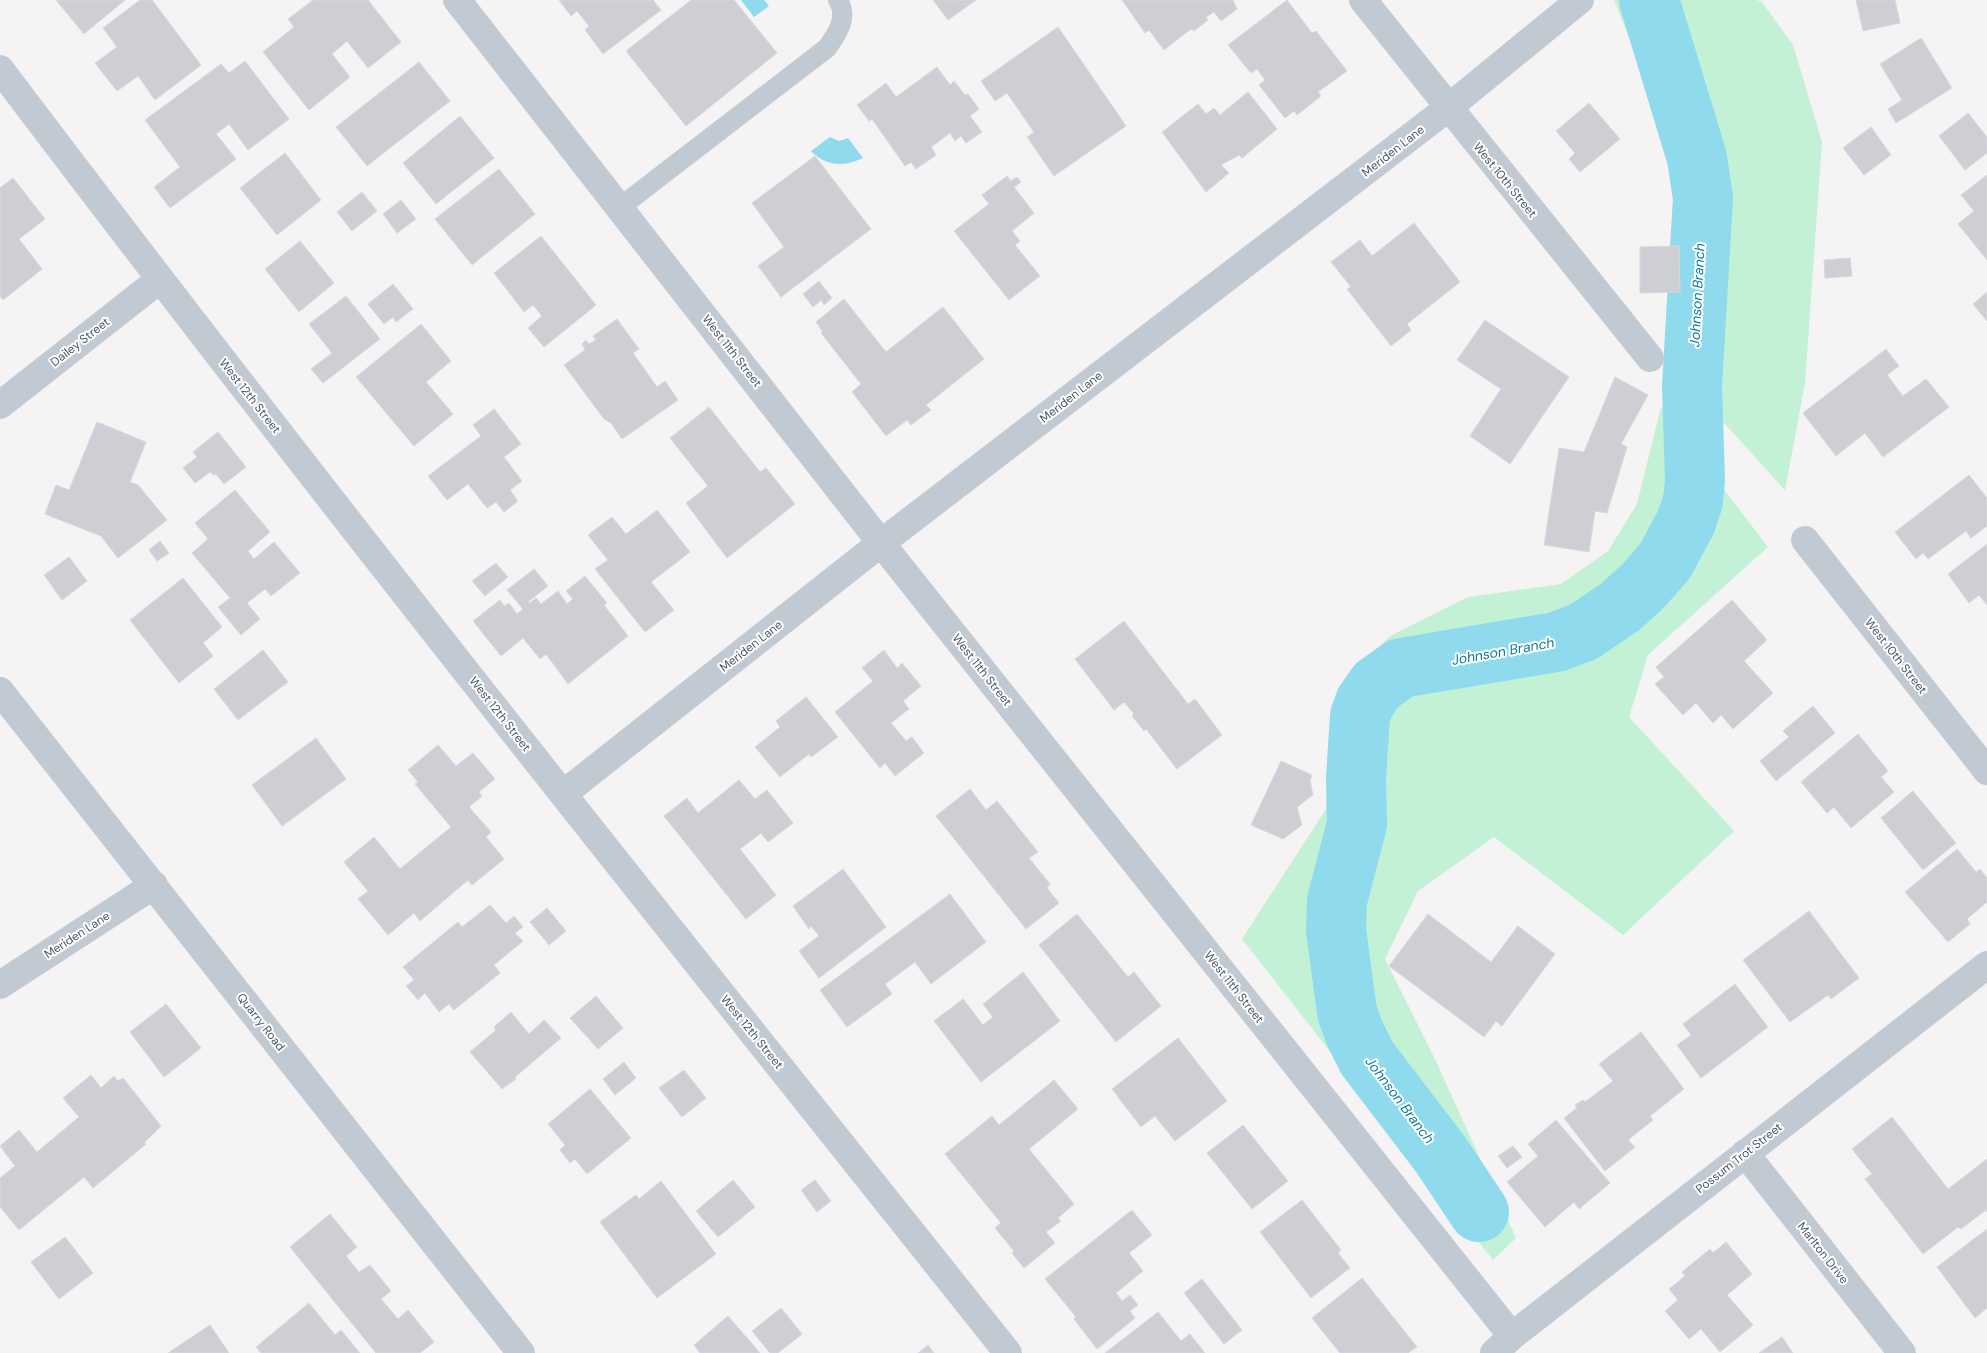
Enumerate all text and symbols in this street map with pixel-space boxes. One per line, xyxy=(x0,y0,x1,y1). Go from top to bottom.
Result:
street label: Meriden Lane xyxy=(1358,121,1428,180)
street label: West 10th Street xyxy=(1470,139,1540,221)
water label: Johnson Branch xyxy=(1685,243,1709,347)
street label: West 11th Street xyxy=(699,311,766,391)
street label: Dailey Street xyxy=(47,314,113,370)
street label: West 12th Street xyxy=(216,355,284,437)
street label: Meriden Lane xyxy=(1036,367,1106,426)
street label: West 10th Street xyxy=(1861,615,1931,697)
street label: Meriden Lane xyxy=(716,616,786,675)
street label: West 11th Street xyxy=(949,630,1016,710)
water label: Johnson Branch xyxy=(1450,633,1556,669)
street label: West 12th Street xyxy=(466,673,534,755)
street label: Meriden Lane xyxy=(41,908,113,962)
street label: West 11th Street xyxy=(1201,947,1268,1027)
street label: Quarry Road xyxy=(233,990,289,1054)
street label: West 12th Street xyxy=(717,992,787,1073)
water label: Johnson Branch xyxy=(1362,1053,1438,1147)
street label: Possum Trot Street xyxy=(1692,1119,1786,1197)
street label: Marlton Drive xyxy=(1794,1219,1852,1287)

